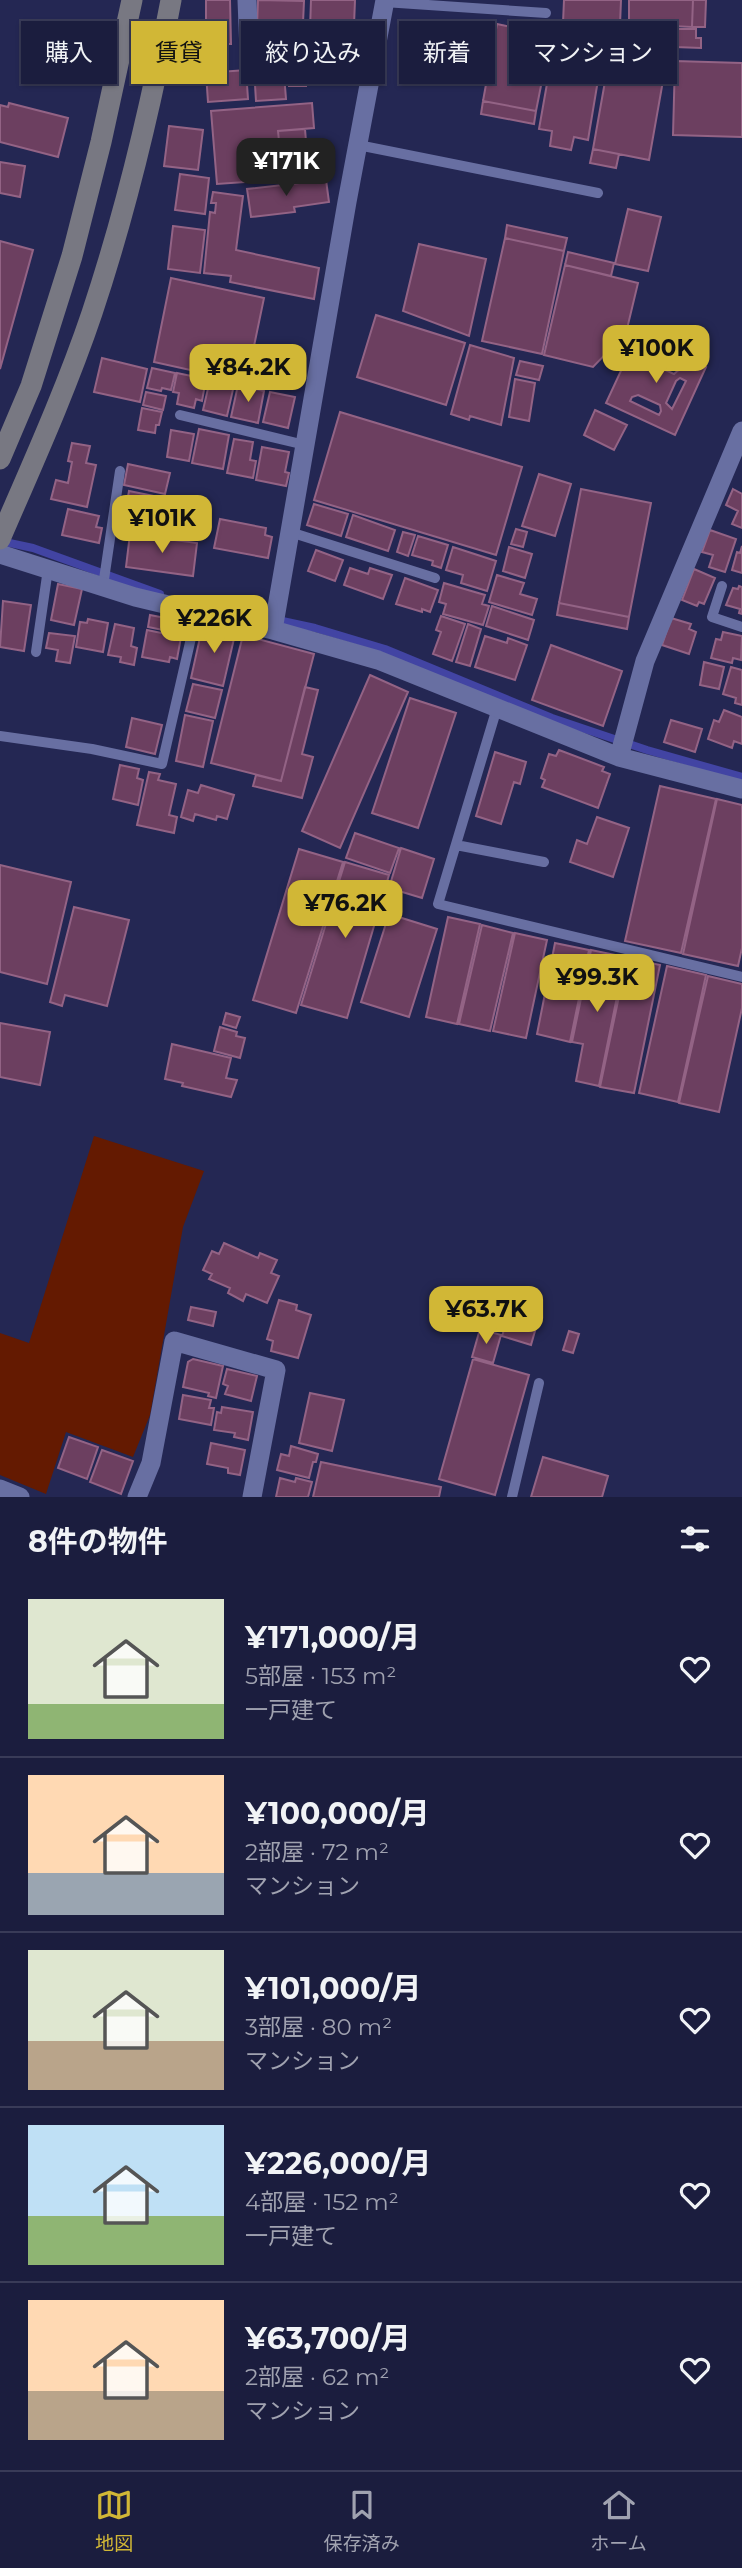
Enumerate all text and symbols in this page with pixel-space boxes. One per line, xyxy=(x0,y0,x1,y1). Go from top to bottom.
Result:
chip: 購入 xyxy=(21,21,117,84)
chip: 賃貸 xyxy=(131,21,227,84)
chip: 絞り込み xyxy=(241,21,385,84)
chip: 新着 xyxy=(399,21,495,84)
chip: マンション xyxy=(509,21,677,84)
pin: ¥171K xyxy=(237,138,335,198)
text: ¥171K xyxy=(252,147,320,175)
pin: ¥100K xyxy=(607,326,705,385)
text: ¥100K xyxy=(619,334,693,362)
pin: ¥84.2K xyxy=(191,344,305,404)
text: ¥84.2K xyxy=(205,353,291,381)
pin: ¥101K xyxy=(113,496,211,555)
text: ¥101K xyxy=(128,504,196,532)
pin: ¥226K xyxy=(165,596,263,655)
text: ¥226K xyxy=(176,604,252,632)
pin: ¥76.2K xyxy=(288,880,402,940)
text: ¥76.2K xyxy=(304,889,387,917)
pin: ¥99.3K xyxy=(540,954,654,1014)
text: ¥99.3K xyxy=(556,963,638,991)
pin: ¥63.7K xyxy=(429,1286,543,1346)
text: ¥63.7K xyxy=(445,1295,527,1323)
icon: filters xyxy=(676,1520,714,1558)
text: 8件の物件 xyxy=(28,1523,168,1560)
text: ¥171,000/月 xyxy=(245,1619,420,1656)
icon: home xyxy=(84,1627,168,1711)
icon: heart xyxy=(676,1650,714,1688)
text: 5部屋 · 153 m² xyxy=(245,1662,396,1690)
text: 一戸建て xyxy=(245,1696,337,1724)
text: ¥100,000/月 xyxy=(245,1795,430,1832)
icon: home xyxy=(84,1803,168,1887)
icon: heart xyxy=(676,1826,714,1864)
text: 2部屋 · 72 m² xyxy=(245,1838,389,1866)
text: マンション xyxy=(245,1872,360,1900)
text: ¥101,000/月 xyxy=(245,1970,422,2007)
icon: home xyxy=(84,1978,168,2062)
icon: heart xyxy=(676,2001,714,2039)
text: 3部屋 · 80 m² xyxy=(245,2013,392,2041)
text: マンション xyxy=(245,2047,360,2075)
text: ¥226,000/月 xyxy=(245,2145,432,2182)
icon: home xyxy=(84,2153,168,2237)
icon: heart xyxy=(676,2176,714,2214)
text: 4部屋 · 152 m² xyxy=(245,2188,399,2216)
text: 一戸建て xyxy=(245,2222,337,2250)
text: ¥63,700/月 xyxy=(245,2320,411,2357)
icon: home xyxy=(84,2328,168,2412)
icon: heart xyxy=(676,2351,714,2389)
text: 2部屋 · 62 m² xyxy=(245,2363,389,2391)
text: マンション xyxy=(245,2397,360,2425)
tab: 地図 xyxy=(95,2486,133,2555)
tab: 保存済み xyxy=(324,2486,400,2555)
tab: ホーム xyxy=(590,2486,647,2555)

